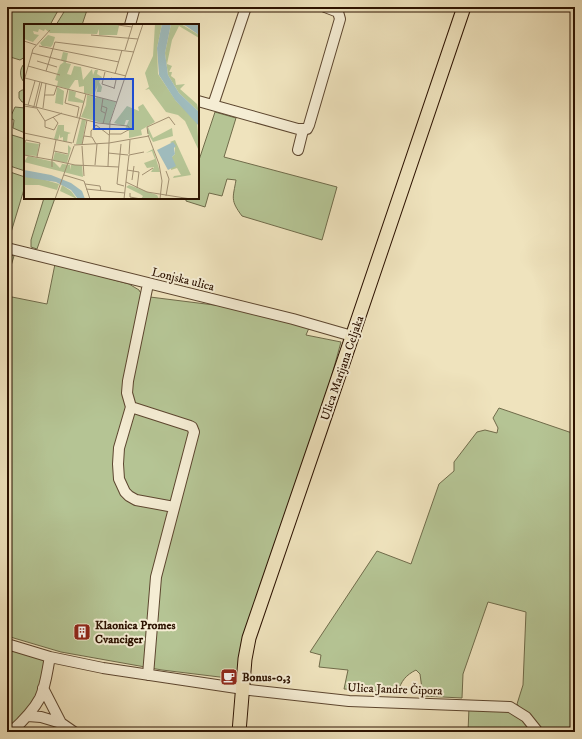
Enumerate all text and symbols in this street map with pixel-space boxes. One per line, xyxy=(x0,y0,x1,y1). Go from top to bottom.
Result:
inset map xyxy=(24,24,199,199)
street label: Lonjska ulica xyxy=(150,264,217,295)
street label: Ulica Marijana Celjaka xyxy=(317,313,368,423)
place label: Klaonica Promes Cvanciger xyxy=(95,618,175,647)
building icon: Klaonica Promes Cvanciger xyxy=(72,622,92,642)
cafe icon: Bonus-0,3 xyxy=(219,667,239,687)
place label: Bonus-0,3 xyxy=(242,670,291,685)
street label: Ulica Jandre Čipora xyxy=(347,680,444,699)

